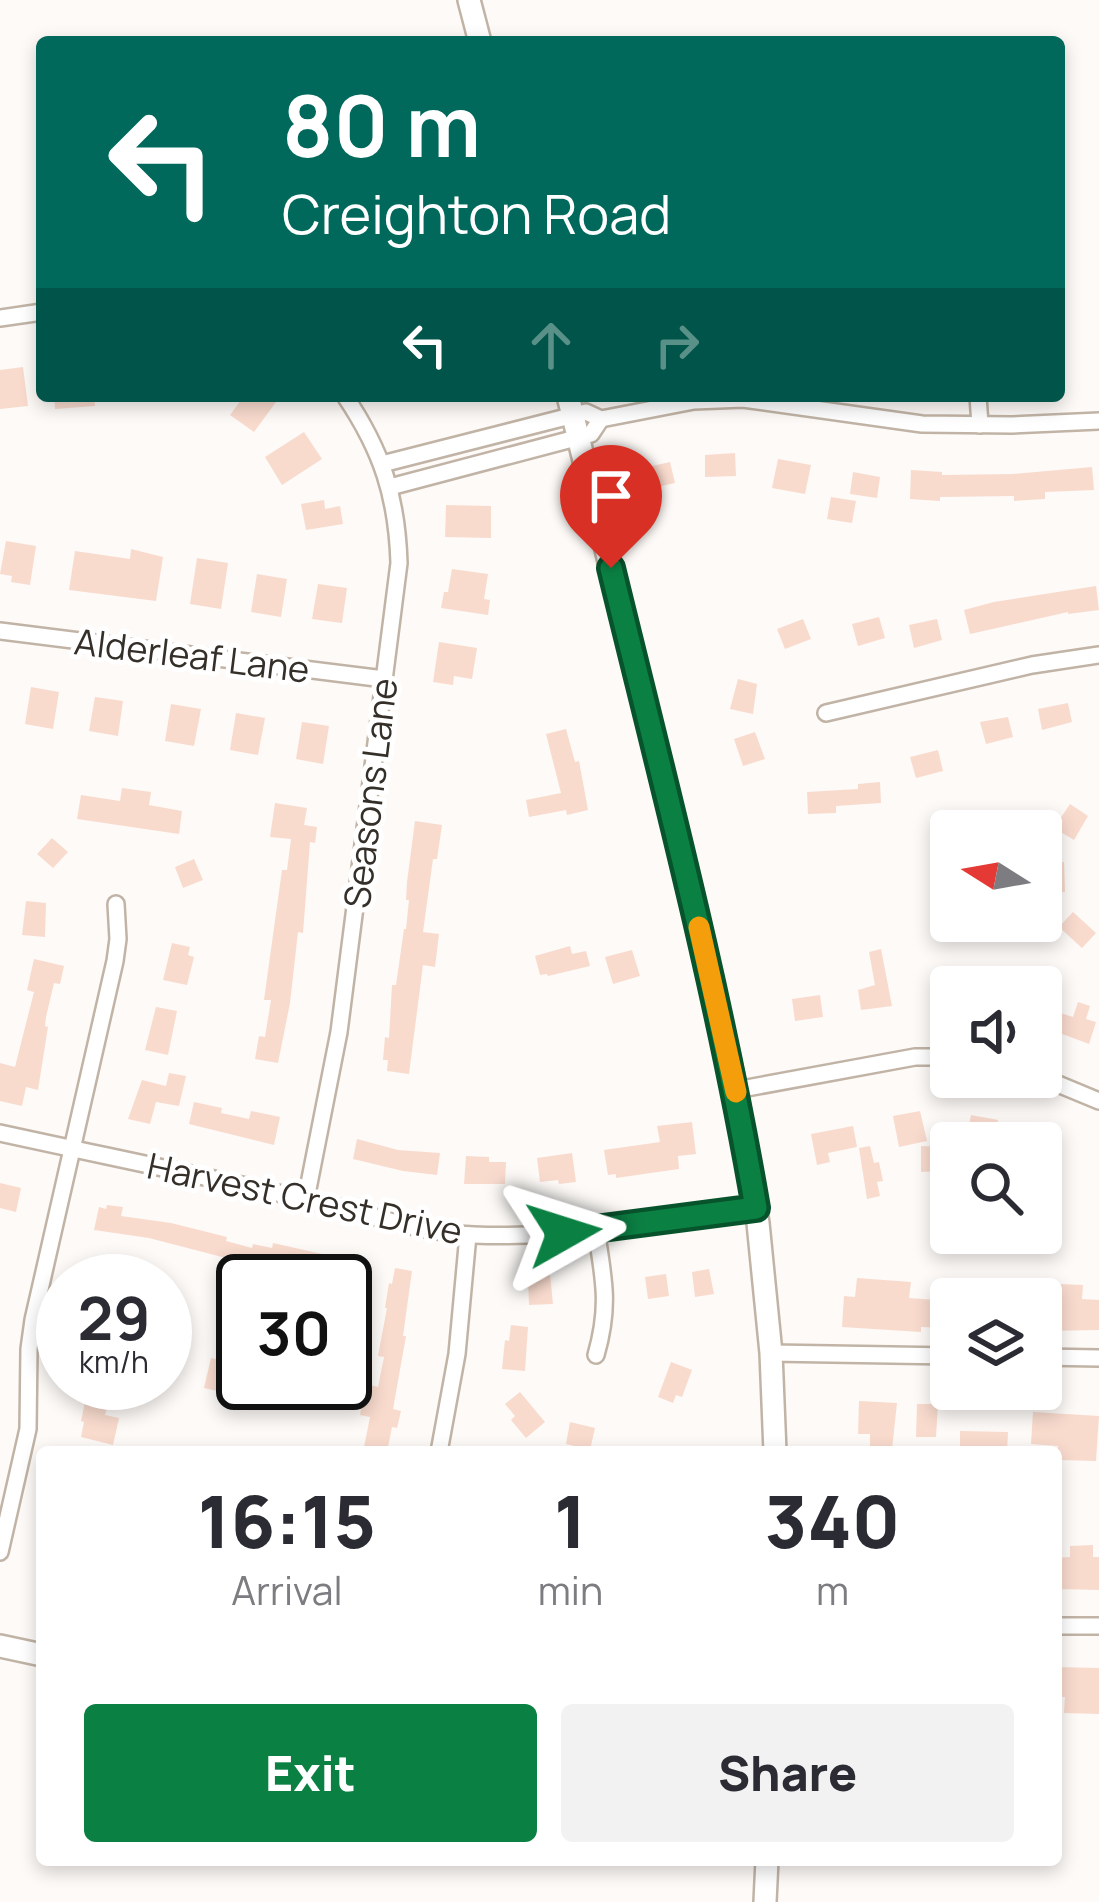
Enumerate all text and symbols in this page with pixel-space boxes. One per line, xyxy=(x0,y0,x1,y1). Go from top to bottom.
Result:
text: 80 m xyxy=(282,67,481,182)
icon: left xyxy=(84,84,240,240)
text: Creighton Road xyxy=(282,176,671,250)
icon: left xyxy=(392,312,458,378)
icon: ahead xyxy=(518,312,584,378)
icon: right xyxy=(644,312,710,378)
pin xyxy=(560,445,662,568)
icon: arrive xyxy=(578,463,644,529)
street label: Alderleaf Lane xyxy=(72,616,312,694)
street label: Seasons Lane xyxy=(332,675,408,911)
north arrow xyxy=(930,810,1062,942)
map controls xyxy=(930,810,1062,1410)
button: sound xyxy=(930,966,1062,1098)
button: search xyxy=(930,1122,1062,1254)
street label: Harvest Crest Drive xyxy=(143,1141,467,1255)
position arrow xyxy=(501,1170,627,1296)
speed limit sign: 30 xyxy=(216,1254,372,1410)
text: 29 xyxy=(77,1276,151,1358)
button: layers xyxy=(930,1278,1062,1410)
text: km/h xyxy=(79,1341,149,1382)
text: 16:15 xyxy=(198,1471,376,1570)
text: 1 xyxy=(554,1471,587,1570)
text: 340 xyxy=(765,1471,900,1570)
text: Arrival xyxy=(231,1563,343,1617)
text: min xyxy=(538,1563,603,1617)
text: m xyxy=(816,1563,849,1617)
button: Exit xyxy=(84,1704,537,1842)
button: Share xyxy=(561,1704,1014,1842)

